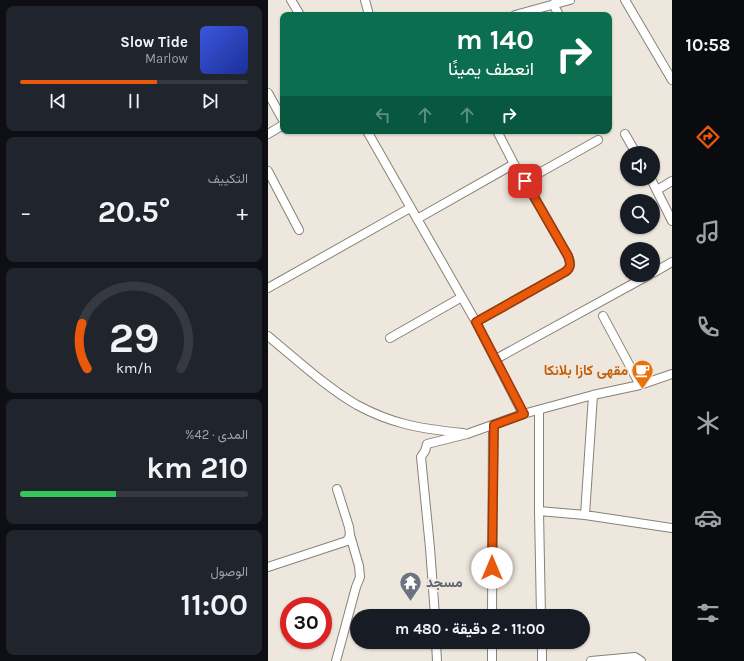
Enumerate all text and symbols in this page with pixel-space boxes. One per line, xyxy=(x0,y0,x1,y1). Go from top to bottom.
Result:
text: 140 m xyxy=(456,23,534,56)
icon: right xyxy=(548,28,600,80)
text: Slow Tide xyxy=(120,33,188,51)
text: 10:58 xyxy=(686,34,730,56)
text: Marlow xyxy=(145,51,188,66)
text: انعطف يمينًا xyxy=(448,58,534,80)
icon: previous xyxy=(47,90,69,112)
icon: pause xyxy=(123,90,145,112)
icon: next xyxy=(199,90,221,112)
icon: left xyxy=(372,104,394,126)
icon: ahead xyxy=(414,104,436,126)
icon: ahead xyxy=(456,104,478,126)
icon: right xyxy=(498,104,520,126)
icon: directions xyxy=(694,123,722,151)
map controls xyxy=(620,146,660,282)
button: sound xyxy=(620,146,660,186)
pin xyxy=(508,164,542,198)
icon: arrive xyxy=(514,170,536,192)
text: التكييف xyxy=(208,171,248,186)
text: 20.5° xyxy=(98,194,170,230)
button: search xyxy=(620,194,660,234)
text: − xyxy=(20,200,32,226)
text: + xyxy=(236,200,248,226)
icon: music xyxy=(694,218,722,246)
button: layers xyxy=(620,242,660,282)
text: 29 xyxy=(109,313,159,361)
icon: phone xyxy=(694,313,722,341)
cafe icon: مقهى كازا بلانكا xyxy=(630,357,656,390)
text: km/h xyxy=(116,359,152,376)
place label: مقهى كازا بلانكا xyxy=(544,362,628,379)
icon: climate xyxy=(694,409,722,437)
text: المدى · 42% xyxy=(185,427,248,442)
text: 210 km xyxy=(146,450,248,486)
icon: car xyxy=(694,504,722,532)
position arrow xyxy=(471,547,513,589)
text: الوصول xyxy=(210,564,248,579)
temple icon: مسجد xyxy=(397,569,423,602)
place label: مسجد xyxy=(426,574,463,591)
text: 11:00 xyxy=(181,587,248,623)
speed limit sign: 30 xyxy=(280,597,332,649)
icon: filters xyxy=(694,599,722,627)
text: 11:00 · 2 دقيقة · 480 m xyxy=(395,620,545,638)

